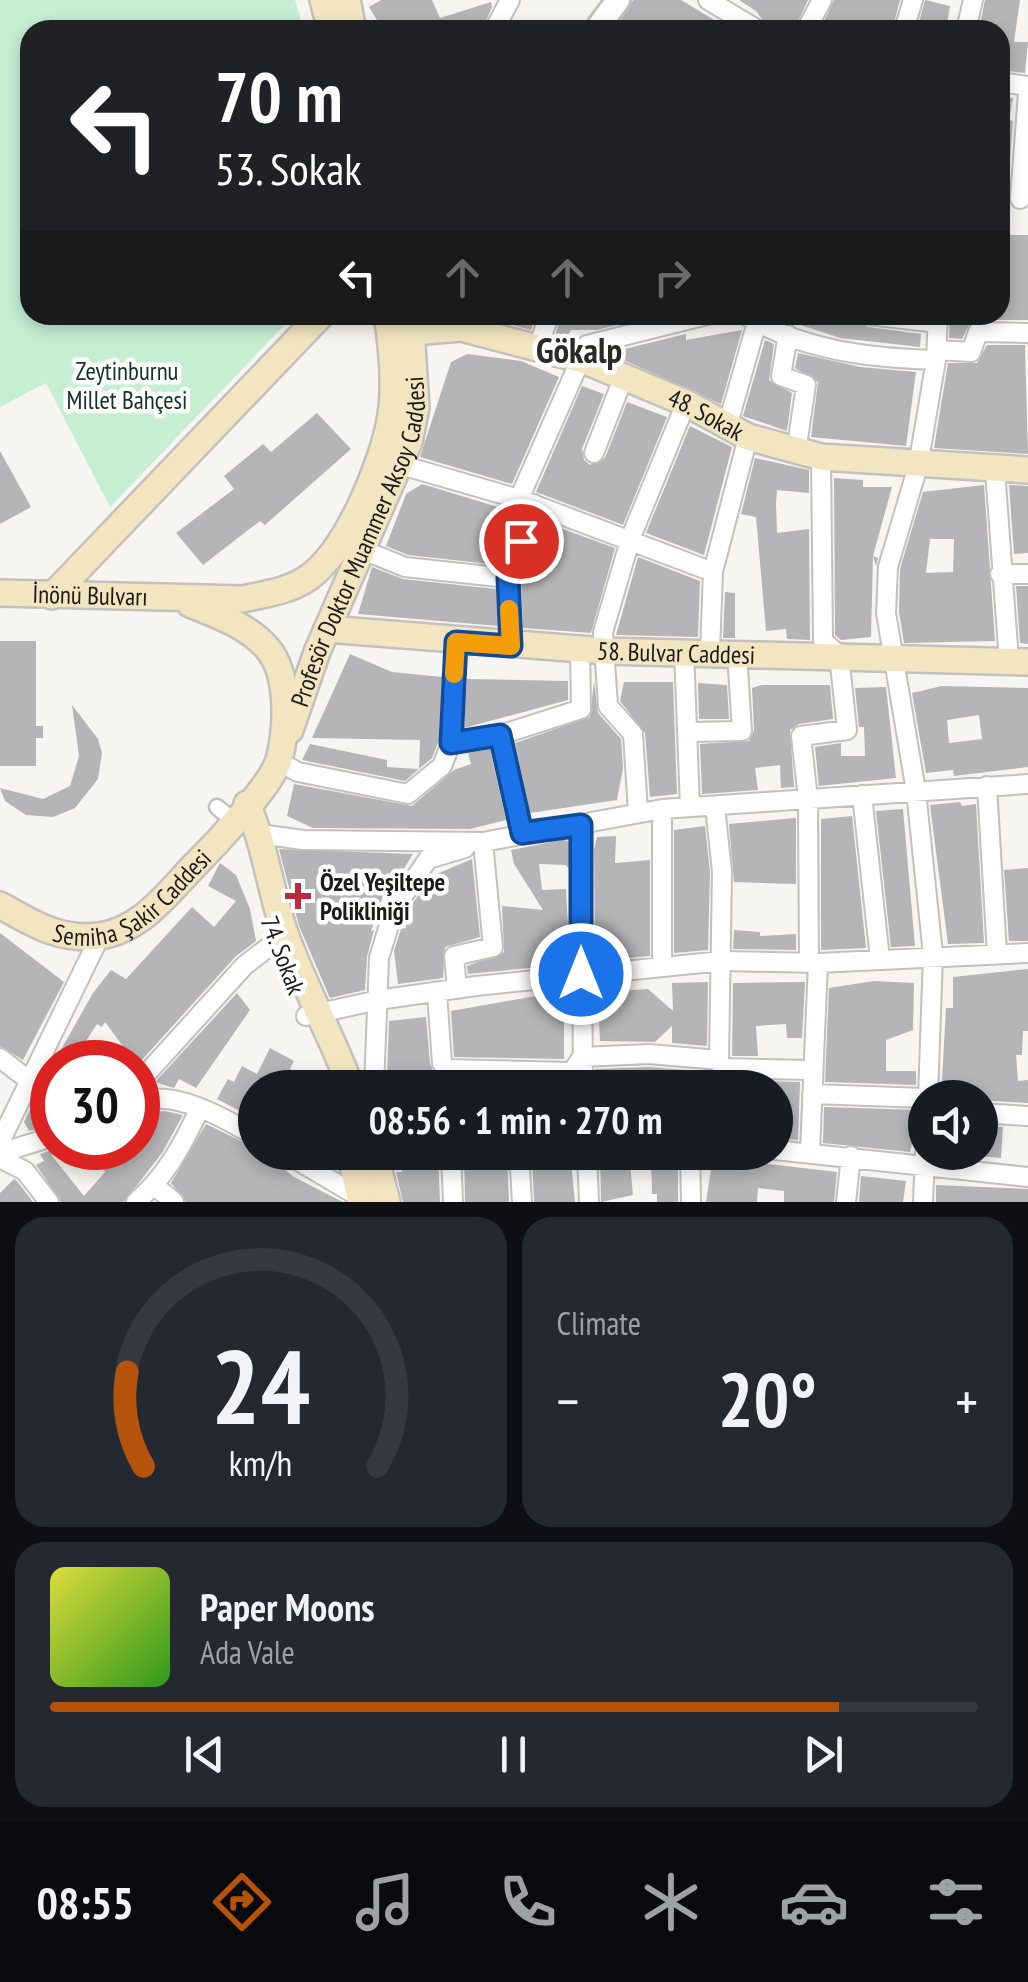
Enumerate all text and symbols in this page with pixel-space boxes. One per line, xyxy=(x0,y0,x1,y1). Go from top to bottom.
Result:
text: 70 m xyxy=(215,51,343,141)
icon: left xyxy=(50,60,180,190)
text: 53. Sokak xyxy=(215,139,362,197)
icon: left xyxy=(330,250,385,305)
icon: ahead xyxy=(435,250,490,305)
icon: ahead xyxy=(540,250,595,305)
icon: right xyxy=(645,250,700,305)
district label: Gökalp xyxy=(536,327,622,373)
park label: Zeytinburnu Millet Bahçesi xyxy=(67,355,187,416)
street label: Profesör Doktor Muammer Aksoy Caddesi xyxy=(283,375,432,711)
street label: 48. Sokak xyxy=(663,381,750,448)
pin xyxy=(479,499,564,584)
icon: arrive xyxy=(494,514,549,569)
street label: İnönü Bulvarı xyxy=(32,578,148,613)
street label: 58. Bulvar Caddesi xyxy=(596,634,756,671)
street label: Semiha Şakir Caddesi xyxy=(49,842,218,953)
place label: Özel Yeşiltepe Polikliniği xyxy=(320,866,445,927)
marker: Özel Yeşiltepe Polikliniği xyxy=(285,883,311,909)
street label: 74. Sokak xyxy=(253,911,313,999)
position arrow xyxy=(529,922,633,1026)
speed limit sign: 30 xyxy=(30,1040,160,1170)
map controls xyxy=(908,1080,998,1170)
button: sound xyxy=(908,1080,998,1170)
text: 08:56 · 1 min · 270 m xyxy=(369,1095,662,1144)
text: Climate xyxy=(557,1302,641,1344)
text: 24 xyxy=(211,1318,310,1453)
text: 20° xyxy=(718,1351,817,1448)
text: − xyxy=(557,1365,579,1436)
text: + xyxy=(955,1365,978,1436)
text: km/h xyxy=(229,1440,292,1486)
text: Paper Moons xyxy=(200,1582,375,1631)
text: Ada Vale xyxy=(200,1631,295,1673)
icon: previous xyxy=(177,1727,232,1782)
icon: pause xyxy=(486,1727,541,1782)
icon: next xyxy=(796,1727,851,1782)
icon: directions xyxy=(207,1867,277,1937)
icon: music xyxy=(350,1867,420,1937)
icon: phone xyxy=(493,1867,563,1937)
icon: climate xyxy=(636,1867,706,1937)
icon: car xyxy=(779,1867,849,1937)
icon: filters xyxy=(921,1867,991,1937)
text: 08:55 xyxy=(36,1873,134,1931)

